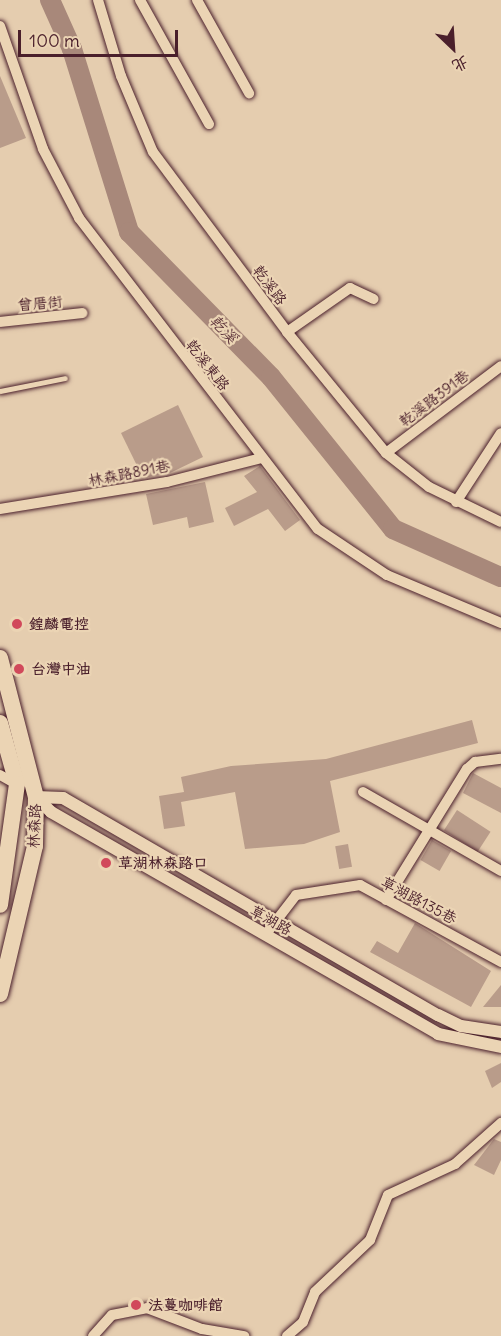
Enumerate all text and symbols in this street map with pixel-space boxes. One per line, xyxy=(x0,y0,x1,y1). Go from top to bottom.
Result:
scale bar xyxy=(21,18,182,56)
north arrow xyxy=(423,18,483,78)
text: 100 m xyxy=(29,29,80,52)
text: 北 xyxy=(449,52,472,77)
street label: 乾溪路 xyxy=(249,262,291,308)
street label: 曾厝街 xyxy=(17,292,63,314)
water label: 乾溪 xyxy=(206,311,242,347)
street label: 乾溪東路 xyxy=(182,336,234,394)
street label: 乾溪路391巷 xyxy=(395,366,473,430)
street label: 林森路891巷 xyxy=(86,456,172,490)
place label: 鍠麟電控 xyxy=(29,615,89,633)
marker: 鍠麟電控 xyxy=(10,617,24,631)
place label: 台灣中油 xyxy=(31,660,91,678)
marker: 台灣中油 xyxy=(12,662,26,676)
street label: 林森路 xyxy=(24,803,44,849)
place label: 草湖林森路口 xyxy=(118,854,208,872)
marker: 草湖林森路口 xyxy=(99,856,113,870)
street label: 草湖路135巷 xyxy=(378,873,460,927)
street label: 草湖路 xyxy=(247,901,295,939)
place label: 法蔓咖啡館 xyxy=(148,1296,223,1314)
marker: 法蔓咖啡館 xyxy=(129,1298,143,1312)

